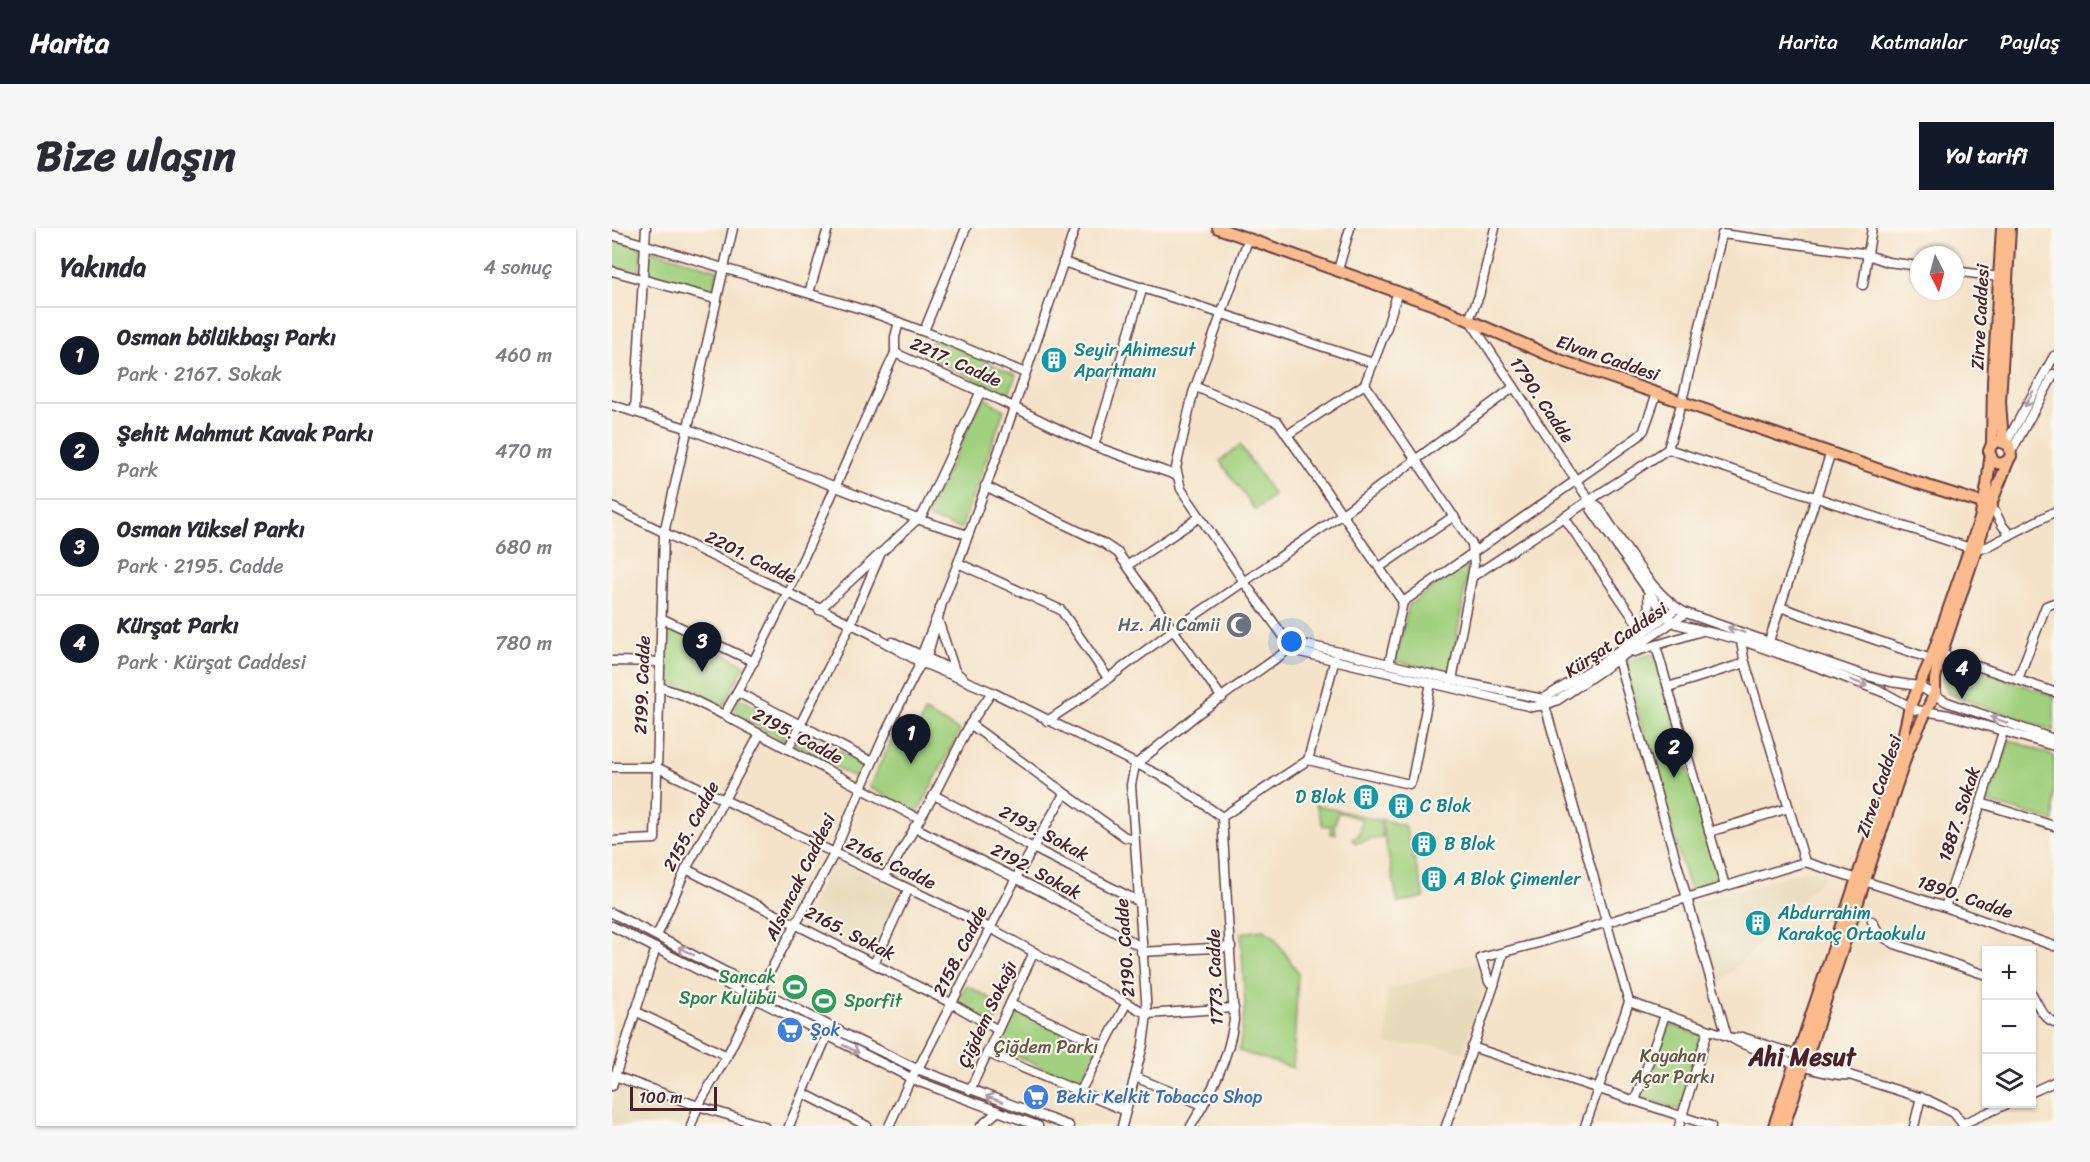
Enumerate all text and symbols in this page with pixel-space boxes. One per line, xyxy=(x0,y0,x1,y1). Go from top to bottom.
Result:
text: Harita xyxy=(30,18,109,67)
text: Harita xyxy=(1778,23,1838,61)
text: Katmanlar xyxy=(1871,23,1967,61)
text: Paylaş xyxy=(2000,23,2060,61)
text: Bize ulaşın xyxy=(36,119,236,193)
button: Yol tarifi xyxy=(1919,122,2054,190)
text: Yakında xyxy=(60,244,146,290)
north arrow xyxy=(1910,246,1964,300)
text: 4 sonuç xyxy=(483,250,552,285)
street label: Zirve Caddesi xyxy=(1961,262,1999,371)
text: Osman bölükbaşı Parkı xyxy=(117,318,336,357)
street label: Elvan Caddesi xyxy=(1552,325,1665,391)
street label: 2217. Cadde xyxy=(905,328,1007,396)
place label: Seyir Ahimesut Apartmanı xyxy=(1073,334,1196,387)
text: 1 xyxy=(75,338,84,373)
text: 460 m xyxy=(495,338,552,373)
building icon: Seyir Ahimesut Apartmanı xyxy=(1039,345,1069,375)
street label: 1790. Cadde xyxy=(1501,350,1583,450)
text: Park · 2167. Sokak xyxy=(117,357,282,392)
one-way arrow xyxy=(2023,390,2035,407)
text: Şehit Mahmut Kavak Parkı xyxy=(117,414,373,453)
text: 2 xyxy=(74,434,85,469)
text: 470 m xyxy=(495,434,552,469)
text: Park xyxy=(117,453,158,488)
text: Osman Yüksel Parkı xyxy=(117,510,305,549)
street label: 2201. Cadde xyxy=(700,521,802,593)
text: 3 xyxy=(74,530,85,565)
text: 680 m xyxy=(495,530,552,565)
text: Park · 2195. Cadde xyxy=(117,549,284,584)
street label: Kürşat Caddesi xyxy=(1558,593,1675,687)
text: Kürşat Parkı xyxy=(117,606,239,645)
place label: Hz. Ali Camii xyxy=(1118,609,1221,641)
mosque icon: Hz. Ali Camii xyxy=(1224,610,1254,640)
pin: 3 xyxy=(682,622,722,672)
one-way arrow xyxy=(1727,623,1746,634)
text: 4 xyxy=(73,626,86,661)
text: 780 m xyxy=(495,626,552,661)
your location xyxy=(1277,627,1306,656)
street label: 2199. Cadde xyxy=(624,635,660,735)
text: Park · Kürşat Caddesi xyxy=(117,645,306,680)
pin: 4 xyxy=(1942,650,1982,699)
one-way arrow xyxy=(1849,678,1868,689)
street label: 2195. Cadde xyxy=(747,699,849,773)
one-way arrow xyxy=(1990,713,2009,724)
pin: 1 xyxy=(892,714,930,764)
pin: 2 xyxy=(1654,728,1694,778)
street label: Zirve Caddesi xyxy=(1847,730,1912,841)
street label: 1887. Sokak xyxy=(1929,762,1990,866)
street label: 2155. Cadde xyxy=(654,775,728,877)
place label: D Blok xyxy=(1295,781,1346,813)
building icon: D Blok xyxy=(1351,782,1381,812)
place label: C Blok xyxy=(1420,790,1472,822)
building icon: C Blok xyxy=(1386,791,1416,821)
street label: 2193. Sokak xyxy=(993,796,1095,870)
street label: Alsancak Caddesi xyxy=(755,807,845,947)
street label: 2166. Cadde xyxy=(840,827,942,899)
place label: B Blok xyxy=(1444,828,1496,860)
building icon: B Blok xyxy=(1409,829,1439,859)
street label: 2192. Sokak xyxy=(985,834,1087,908)
place label: A Blok Çimenler xyxy=(1453,863,1582,895)
building icon: A Blok Çimenler xyxy=(1419,864,1449,894)
street label: 1890. Cadde xyxy=(1913,866,2017,928)
street label: 2165. Sokak xyxy=(799,896,901,970)
street label: 2190. Cadde xyxy=(1106,897,1144,999)
place label: Abdurrahim Karakoç Ortaokulu xyxy=(1777,897,1926,950)
street label: 2158. Cadde xyxy=(923,900,997,1002)
building icon: Abdurrahim Karakoç Ortaokulu xyxy=(1743,908,1773,938)
street label: 1773. Cadde xyxy=(1197,928,1233,1026)
one-way arrow xyxy=(678,945,695,957)
map controls xyxy=(1982,946,2036,1108)
button: + xyxy=(1982,946,2036,1000)
street label: Çiğdem Sokağı xyxy=(948,955,1026,1073)
place label: Sancak Spor Kulübü xyxy=(679,961,776,1014)
sports icon: Sancak Spor Kulübü xyxy=(780,972,810,1002)
place label: Sporfit xyxy=(844,985,903,1017)
sports icon: Sporfit xyxy=(809,986,839,1016)
button: − xyxy=(1982,1000,2036,1054)
place label: Şok xyxy=(810,1014,840,1046)
supermarket icon: Şok xyxy=(775,1015,805,1045)
park label: Çiğdem Parkı xyxy=(994,1031,1098,1063)
district label: Ahi Mesut xyxy=(1748,1036,1857,1078)
park label: Kayahan Açar Parkı xyxy=(1630,1040,1715,1093)
one-way arrow xyxy=(842,1043,860,1055)
button: layers xyxy=(1982,1054,2036,1108)
place label: Bekir Kelkit Tobacco Shop xyxy=(1056,1081,1263,1113)
supermarket icon: Bekir Kelkit Tobacco Shop xyxy=(1021,1082,1051,1112)
text: 100 m xyxy=(639,1083,683,1112)
scale bar xyxy=(630,1084,717,1112)
one-way arrow xyxy=(985,1093,1004,1104)

